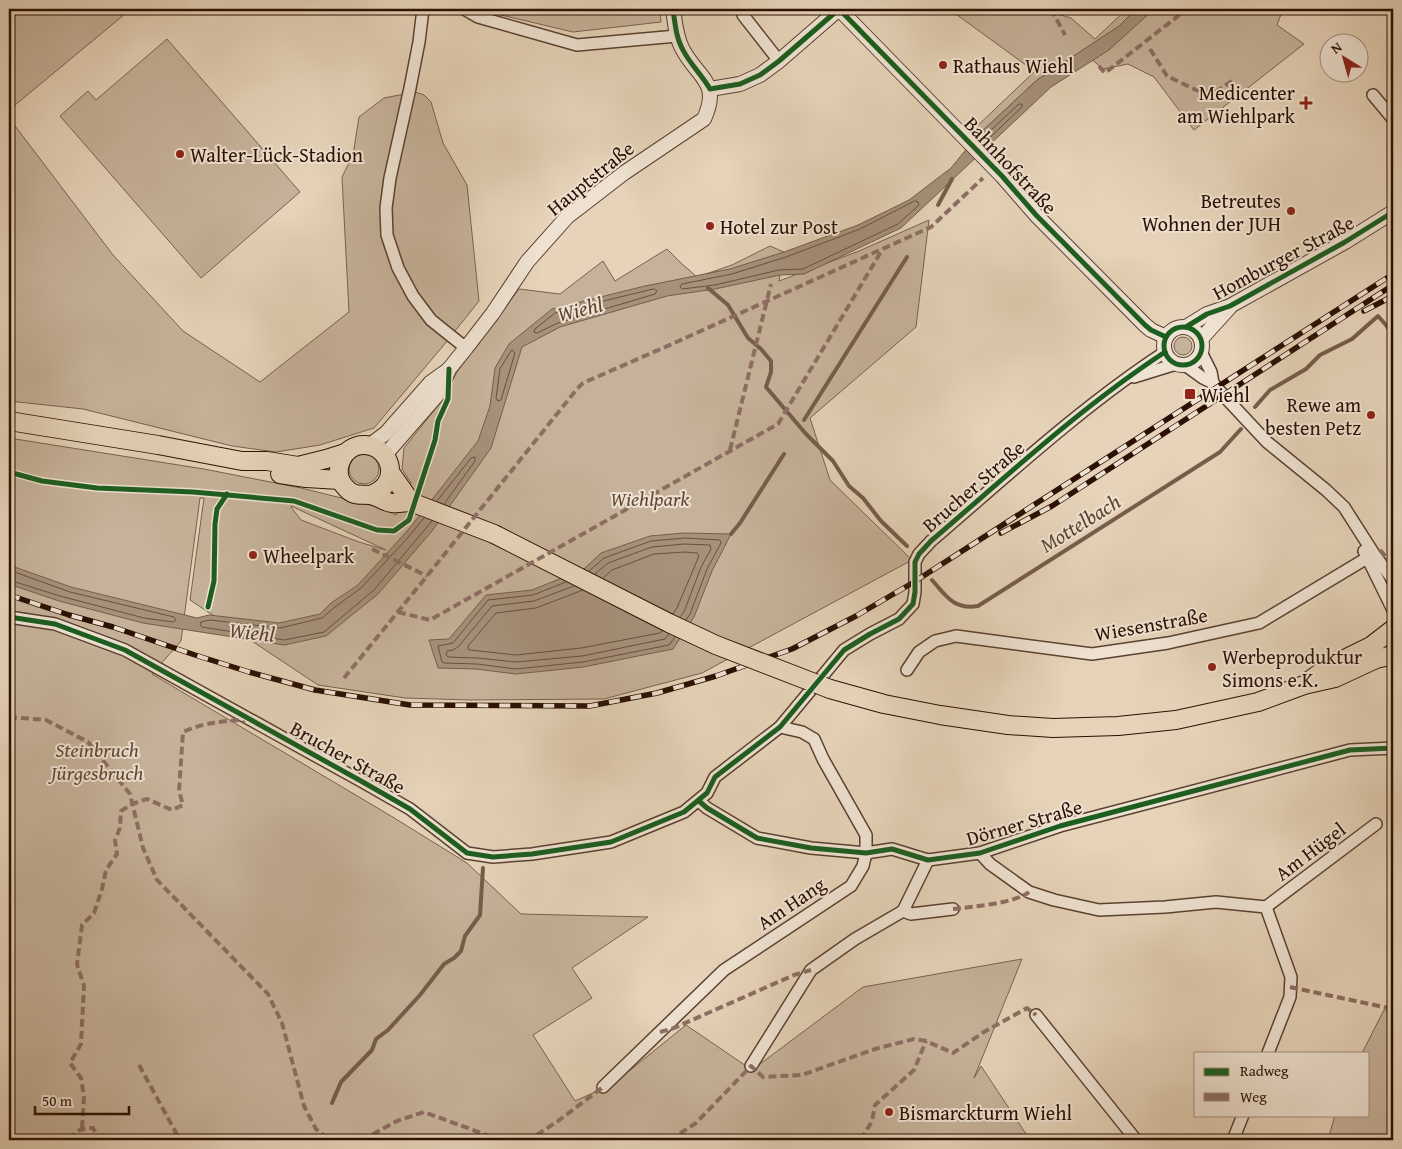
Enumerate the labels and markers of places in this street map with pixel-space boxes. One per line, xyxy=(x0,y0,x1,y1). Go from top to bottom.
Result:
place label: Rathaus Wiehl xyxy=(953,51,1074,80)
marker: Rathaus Wiehl xyxy=(937,59,949,71)
place label: Medicenter am Wiehlpark xyxy=(1177,78,1296,130)
marker: Medicenter am Wiehlpark xyxy=(1299,96,1313,110)
place label: Walter-Lück-Stadion xyxy=(190,140,363,169)
marker: Walter-Lück-Stadion xyxy=(174,148,186,160)
place label: Betreutes Wohnen der JUH xyxy=(1142,186,1281,238)
marker: Betreutes Wohnen der JUH xyxy=(1285,205,1297,217)
place label: Hotel zur Post xyxy=(720,212,838,241)
marker: Hotel zur Post xyxy=(704,220,716,232)
place label: Wiehl xyxy=(1201,380,1250,409)
marker: Wiehl xyxy=(1183,387,1197,401)
place label: Rewe am besten Petz xyxy=(1265,390,1362,442)
marker: Rewe am besten Petz xyxy=(1365,409,1377,421)
place label: Wheelpark xyxy=(263,541,355,570)
marker: Wheelpark xyxy=(247,549,259,561)
place label: Werbeproduktur Simons e.K. xyxy=(1222,642,1362,694)
marker: Werbeproduktur Simons e.K. xyxy=(1206,661,1218,673)
place label: Bismarckturm Wiehl xyxy=(899,1098,1072,1127)
marker: Bismarckturm Wiehl xyxy=(883,1106,895,1118)

